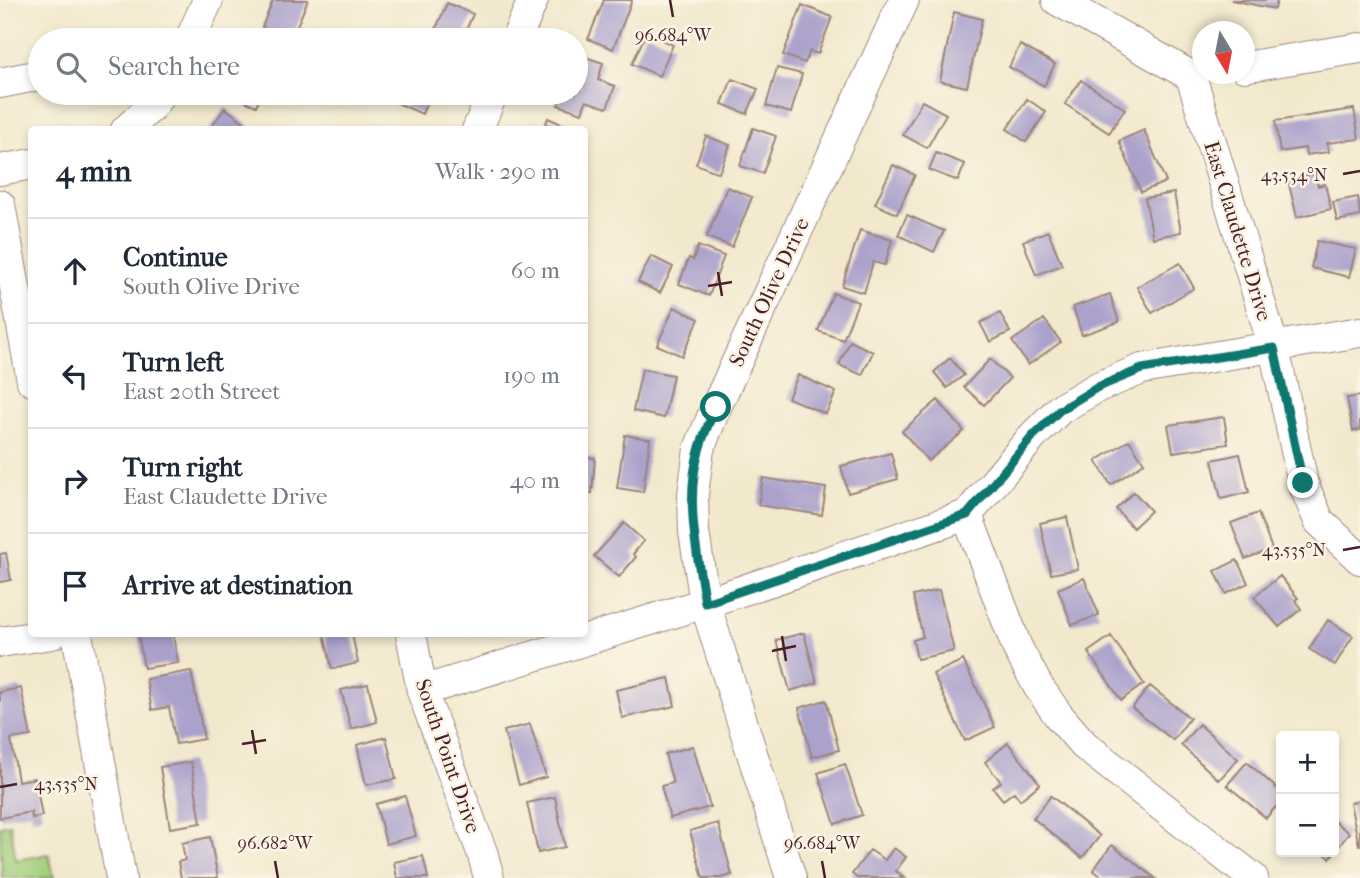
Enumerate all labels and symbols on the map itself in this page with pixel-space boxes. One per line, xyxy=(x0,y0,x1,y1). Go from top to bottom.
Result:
north arrow xyxy=(1192,21,1255,84)
text: 96.684°W xyxy=(635,25,712,46)
street label: East Claudette Drive xyxy=(1199,138,1277,324)
text: 43.534°N xyxy=(1261,165,1328,186)
street label: South Olive Drive xyxy=(724,214,814,370)
route start xyxy=(700,391,731,422)
route end xyxy=(1287,467,1318,498)
text: 43.535°N xyxy=(1262,540,1326,561)
street label: South Point Drive xyxy=(410,676,486,836)
text: 43.535°N xyxy=(34,774,98,795)
text: 96.682°W xyxy=(238,833,314,854)
text: 96.684°W xyxy=(784,833,861,854)

